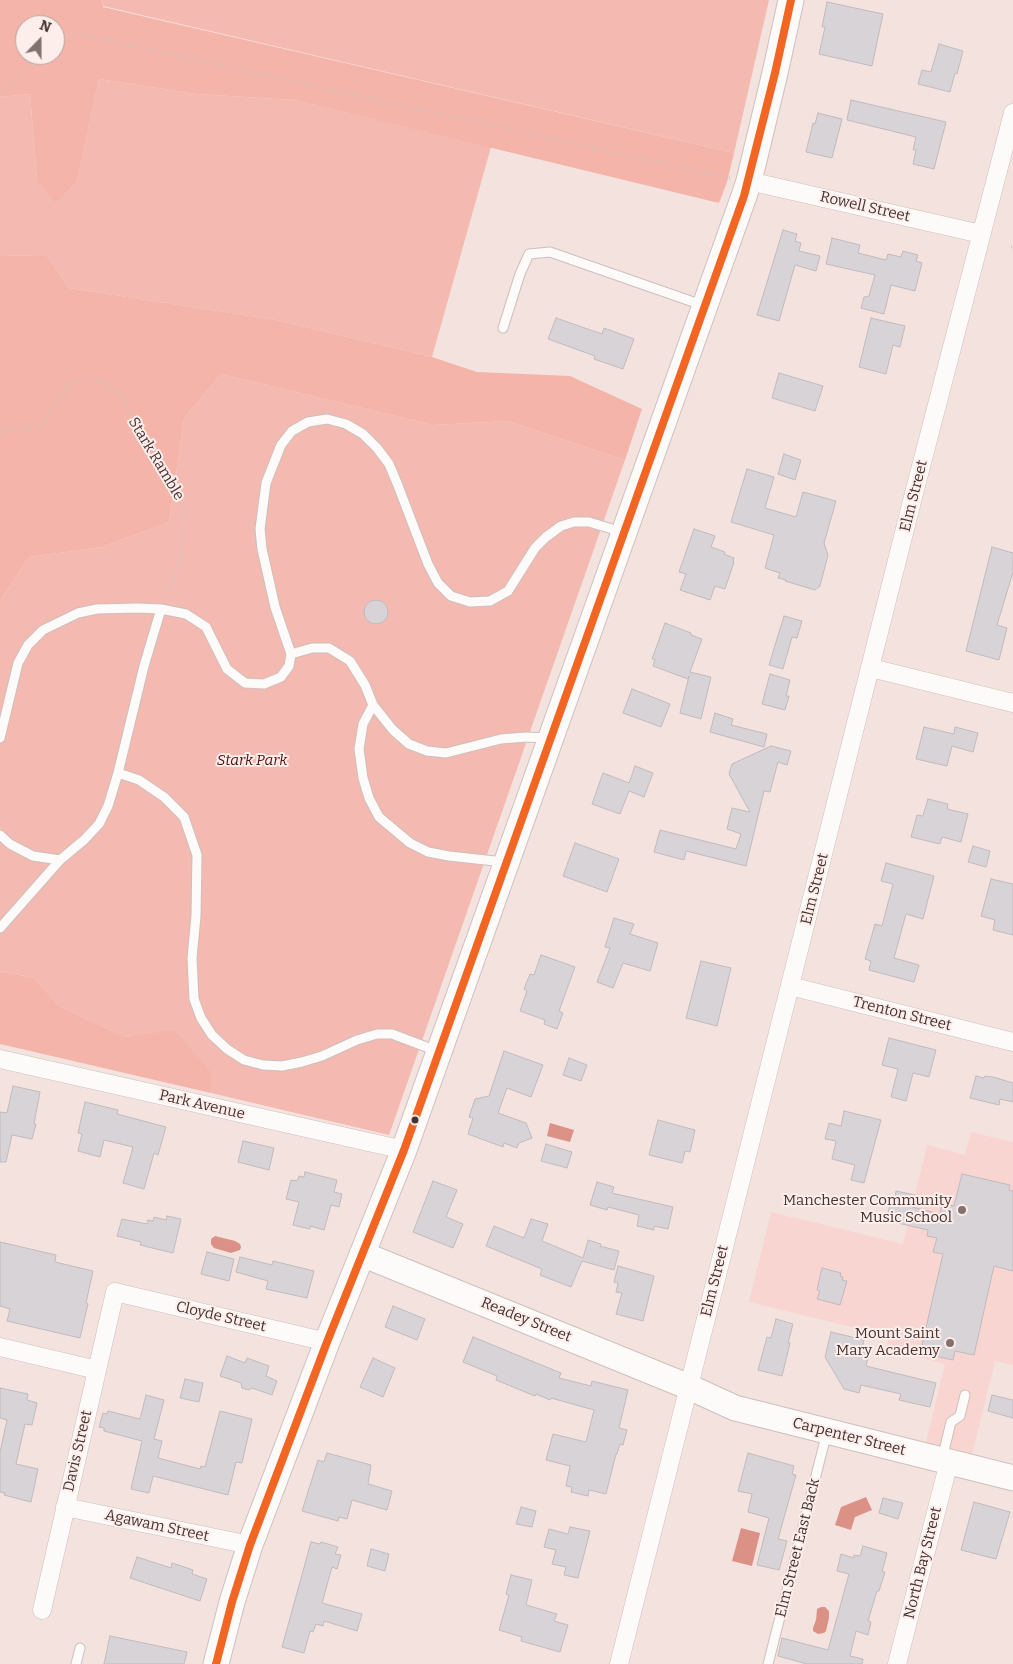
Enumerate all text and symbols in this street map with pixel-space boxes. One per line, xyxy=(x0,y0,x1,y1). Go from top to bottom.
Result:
north arrow xyxy=(15,15,65,65)
text: N xyxy=(37,17,54,36)
street label: Rowell Street xyxy=(818,188,912,226)
street label: Stark Ramble xyxy=(124,414,188,504)
street label: Elm Street xyxy=(896,458,932,534)
park label: Stark Park xyxy=(217,752,287,770)
street label: Elm Street xyxy=(797,851,833,927)
street label: Trenton Street xyxy=(851,993,953,1035)
street label: Park Avenue xyxy=(157,1086,247,1124)
unlabelled marker xyxy=(410,1115,420,1125)
place label: Manchester Community Music School xyxy=(783,1192,952,1227)
marker: Manchester Community Music School xyxy=(956,1204,968,1216)
street label: Elm Street xyxy=(697,1243,733,1319)
street label: Readey Street xyxy=(478,1294,574,1346)
street label: Cloyde Street xyxy=(174,1298,268,1336)
place label: Mount Saint Mary Academy xyxy=(836,1325,940,1360)
marker: Mount Saint Mary Academy xyxy=(944,1337,956,1349)
street label: Davis Street xyxy=(60,1409,96,1493)
street label: Carpenter Street xyxy=(791,1414,907,1460)
street label: Elm Street East Back xyxy=(772,1477,824,1619)
street label: North Bay Street xyxy=(900,1505,946,1621)
street label: Agawam Street xyxy=(103,1506,211,1546)

